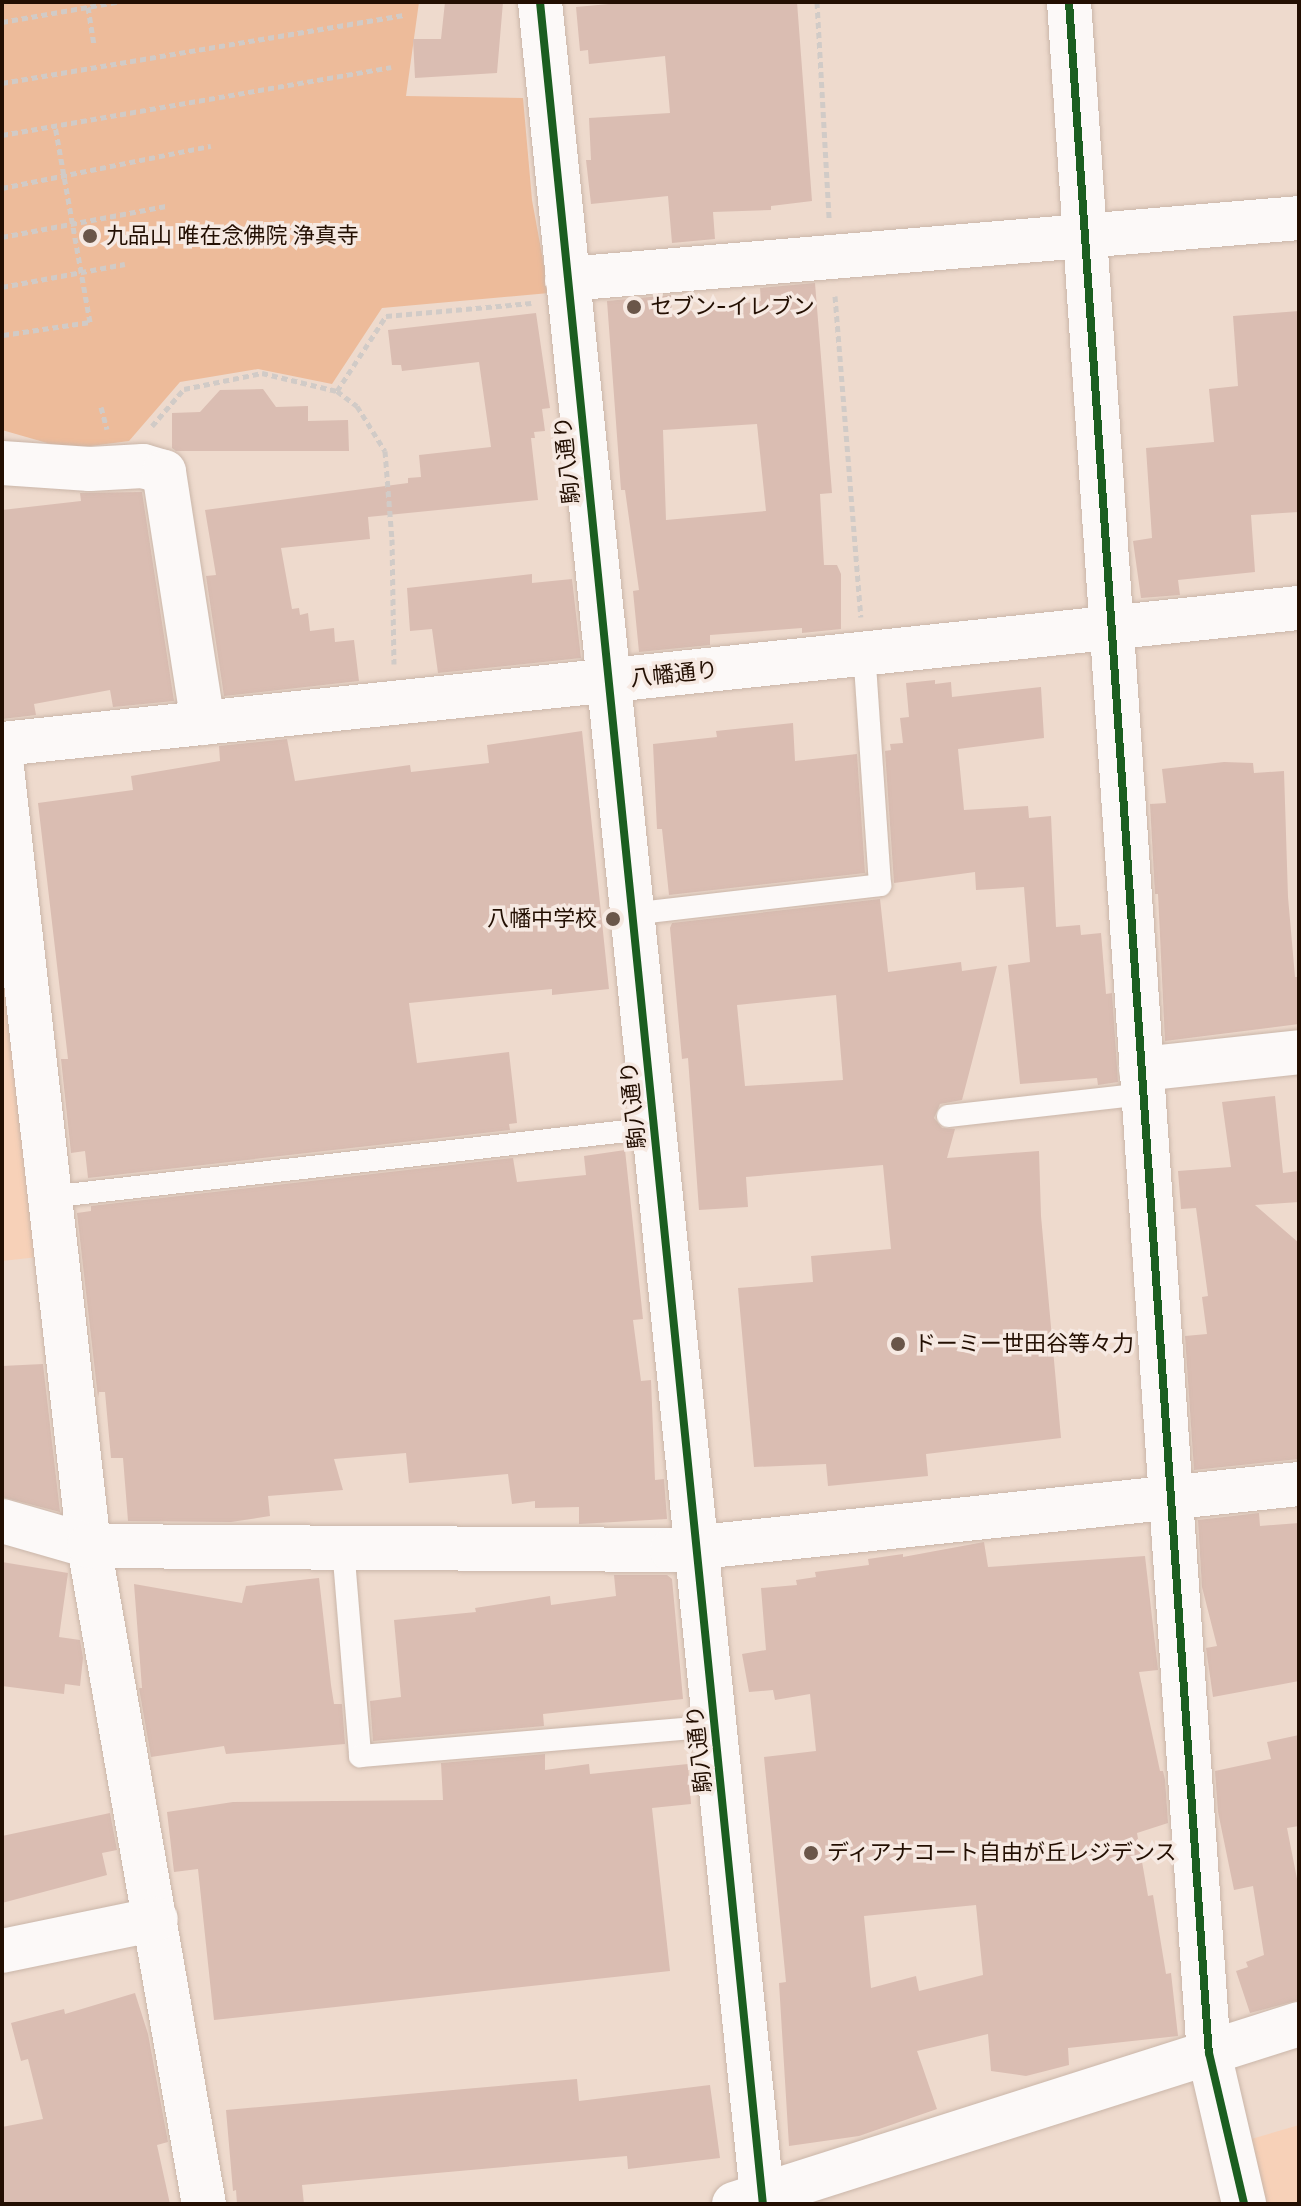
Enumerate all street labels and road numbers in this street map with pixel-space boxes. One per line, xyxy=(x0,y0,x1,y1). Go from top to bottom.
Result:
street label: 駒八通り xyxy=(549,415,585,505)
street label: 八幡通り xyxy=(629,656,719,692)
street label: 駒八通り xyxy=(615,1060,651,1150)
street label: 駒八通り xyxy=(681,1704,717,1794)

